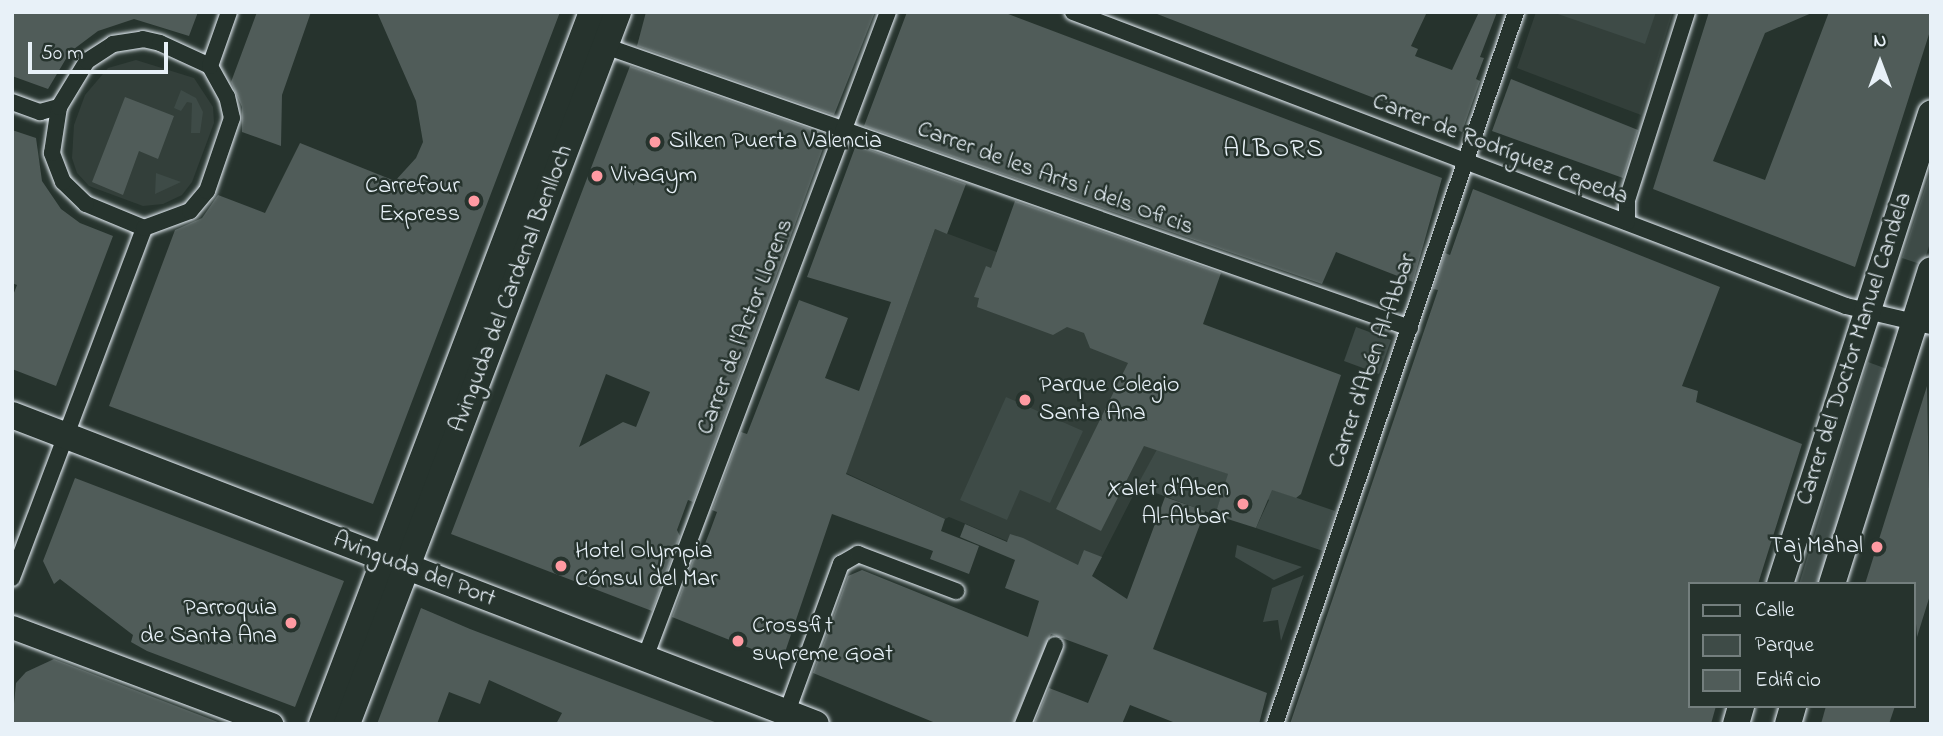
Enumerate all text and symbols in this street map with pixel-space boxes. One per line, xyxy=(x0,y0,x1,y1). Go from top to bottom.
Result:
scale bar xyxy=(32,28,172,72)
north arrow xyxy=(1845,28,1915,98)
text: N xyxy=(1874,28,1886,55)
text: 50 m xyxy=(41,39,84,69)
street label: Carrer de Rodríguez Cepeda xyxy=(1368,88,1632,212)
street label: Carrer de les Arts i dels Oficis xyxy=(913,116,1197,242)
place label: Silken Puerta Valencia xyxy=(669,128,882,156)
marker: Silken Puerta Valencia xyxy=(647,134,663,150)
district label: ALBORS xyxy=(1224,135,1324,167)
street label: Avinguda del Cardenal Benlloch xyxy=(444,141,580,437)
place label: VivaGym xyxy=(611,162,697,190)
marker: VivaGym xyxy=(589,168,605,184)
place label: Carrefour Express xyxy=(365,173,460,229)
street label: Carrer del Doctor Manuel Candela xyxy=(1791,189,1919,509)
marker: Carrefour Express xyxy=(466,193,482,209)
street label: Carrer de l'Actor Llorens xyxy=(692,215,800,439)
street label: Carrer d'Abén Al-Abbar xyxy=(1323,250,1423,472)
place label: Parque Colegio Santa Ana xyxy=(1039,372,1180,428)
marker: Parque Colegio Santa Ana xyxy=(1017,392,1033,408)
place label: Xalet d'Aben Al-Abbar xyxy=(1107,476,1229,532)
marker: Xalet d'Aben Al-Abbar xyxy=(1235,496,1251,512)
street label: Avinguda del Port xyxy=(329,526,499,614)
place label: Taj Mahal xyxy=(1770,533,1863,561)
place label: Hotel Olympia Cónsul del Mar xyxy=(575,538,718,594)
marker: Taj Mahal xyxy=(1869,539,1885,555)
marker: Hotel Olympia Cónsul del Mar xyxy=(553,558,569,574)
legend xyxy=(1688,582,1915,708)
place label: Parroquia de Santa Ana xyxy=(140,595,277,651)
text: Calle xyxy=(1755,596,1794,626)
place label: Crossfit supreme Goat xyxy=(752,613,893,669)
marker: Parroquia de Santa Ana xyxy=(283,615,299,631)
text: Parque xyxy=(1755,631,1814,661)
marker: Crossfit supreme Goat xyxy=(730,633,746,649)
text: Edificio xyxy=(1755,666,1821,696)

